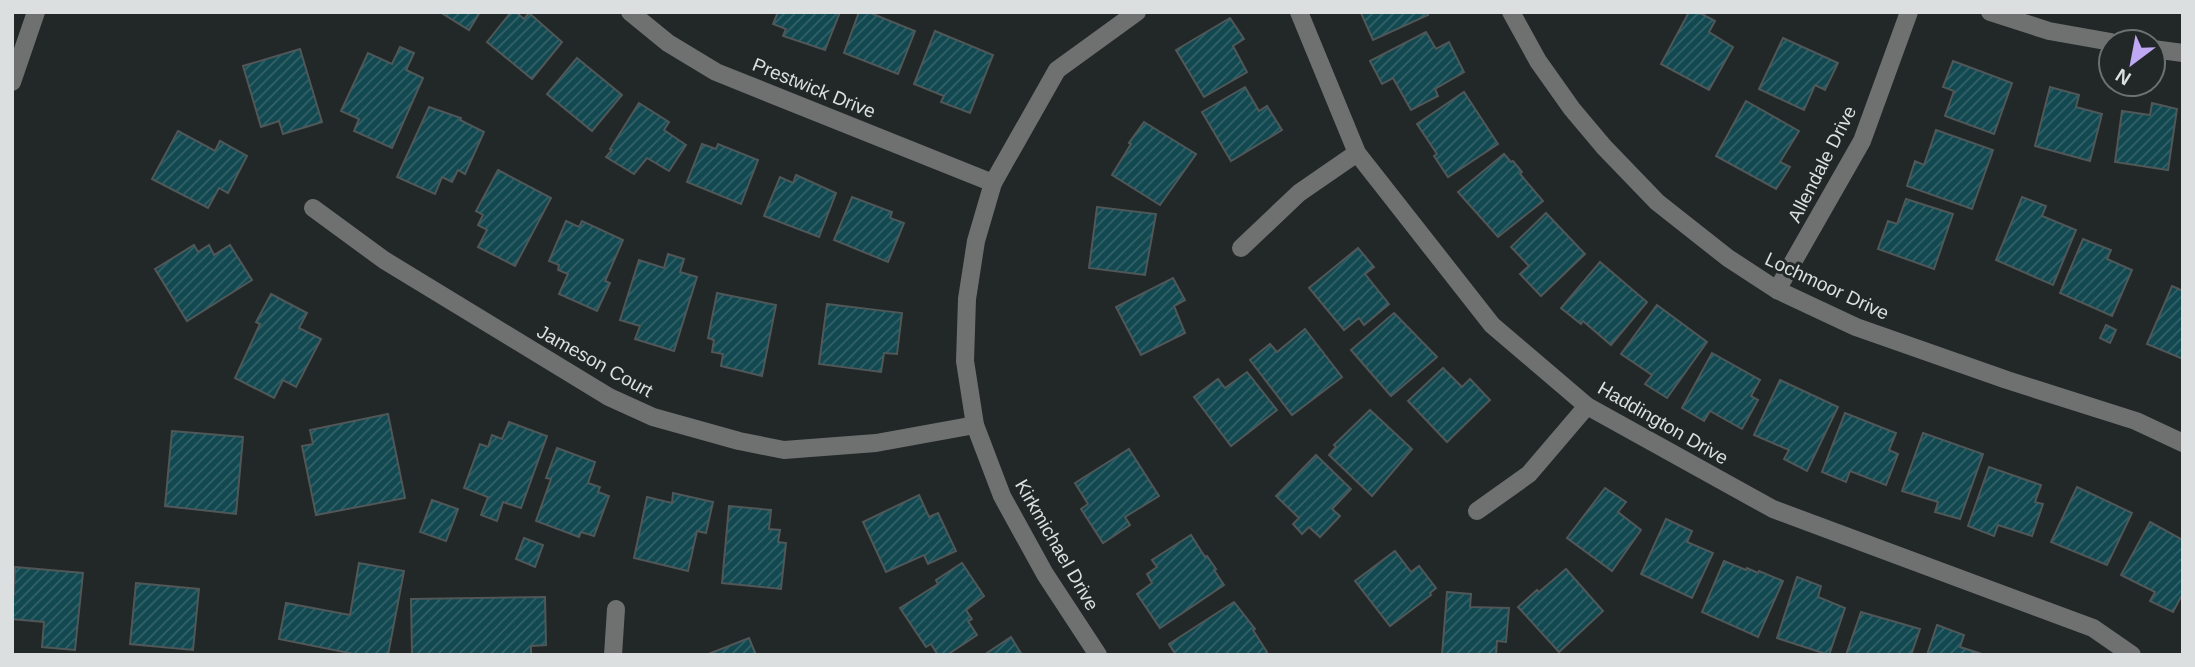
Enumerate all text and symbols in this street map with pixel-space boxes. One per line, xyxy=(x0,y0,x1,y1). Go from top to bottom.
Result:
north arrow xyxy=(2097,28,2167,98)
street label: Prestwick Drive xyxy=(749,54,879,122)
text: N xyxy=(2112,64,2135,90)
street label: Allendale Drive xyxy=(1784,102,1860,226)
street label: Lochmoor Drive xyxy=(1762,248,1892,324)
street label: Jameson Court xyxy=(534,321,657,402)
street label: Haddington Drive xyxy=(1594,377,1732,469)
street label: Kirkmichael Drive xyxy=(1011,476,1103,614)

